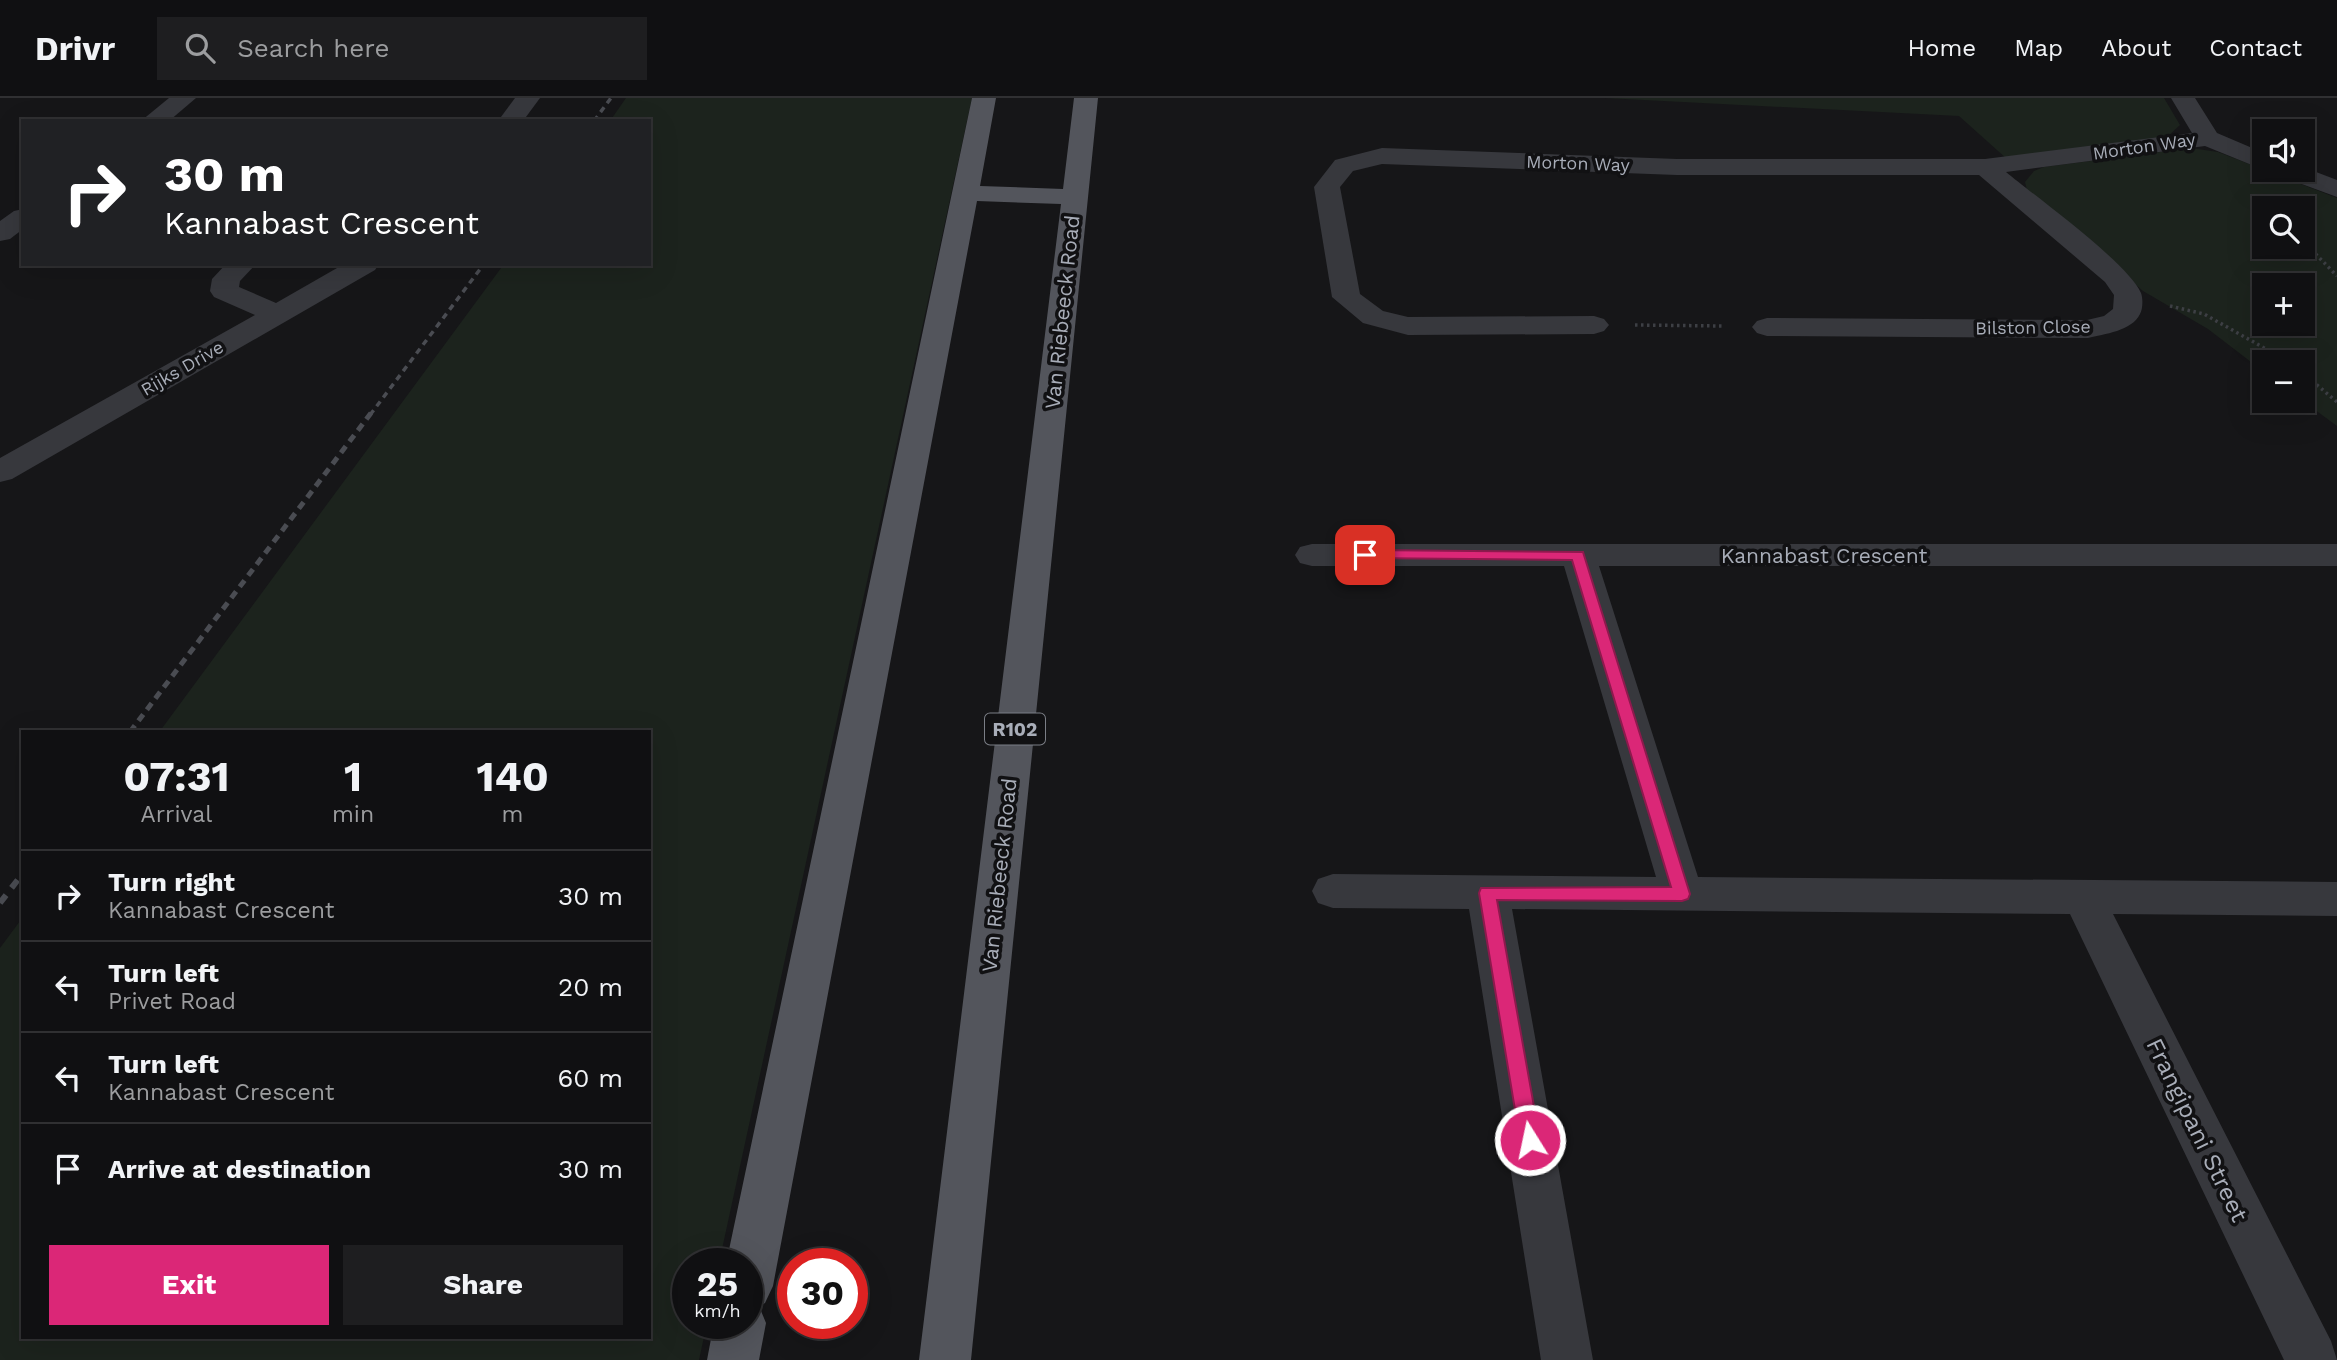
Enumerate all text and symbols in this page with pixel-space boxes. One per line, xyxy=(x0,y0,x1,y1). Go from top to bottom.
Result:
search box xyxy=(157,17,647,80)
text: Drivr xyxy=(35,29,115,68)
icon: search xyxy=(181,29,219,67)
text: Search here xyxy=(237,33,390,63)
text: Home xyxy=(1908,34,1976,62)
text: Map xyxy=(2014,34,2063,62)
text: About xyxy=(2101,34,2171,62)
text: Contact xyxy=(2209,34,2302,62)
map controls xyxy=(2252,119,2315,413)
button: sound xyxy=(2252,119,2315,182)
street label: Morton Way xyxy=(2091,128,2197,164)
text: 30 m xyxy=(164,145,285,203)
icon: right xyxy=(49,147,140,238)
street label: Morton Way xyxy=(1526,151,1631,175)
button: search xyxy=(2252,196,2315,259)
text: Kannabast Crescent xyxy=(164,204,479,242)
street label: Van Riebeeck Road xyxy=(1039,214,1085,410)
button: + xyxy=(2252,273,2315,336)
street label: Bilston Close xyxy=(1975,315,2091,339)
street label: Rijks Drive xyxy=(137,336,227,400)
button: − xyxy=(2252,350,2315,413)
pin xyxy=(1335,525,1395,585)
icon: arrive xyxy=(1346,536,1384,574)
street label: Kannabast Crescent xyxy=(1721,543,1928,568)
road number: R102 xyxy=(985,714,1045,744)
text: 07:31 xyxy=(123,752,230,801)
text: 1 xyxy=(344,752,362,801)
text: 140 xyxy=(476,752,549,801)
street label: Van Riebeeck Road xyxy=(976,777,1022,973)
text: Arrival xyxy=(141,801,212,828)
text: min xyxy=(332,801,374,828)
text: m xyxy=(502,801,524,828)
text: Turn right xyxy=(108,867,235,897)
icon: right xyxy=(49,877,87,915)
text: 30 m xyxy=(558,881,623,911)
text: Kannabast Crescent xyxy=(108,897,334,924)
text: Turn left xyxy=(108,958,219,988)
icon: left xyxy=(49,968,87,1006)
text: 20 m xyxy=(558,972,623,1002)
text: Privet Road xyxy=(108,988,236,1015)
street label: Frangipani Street xyxy=(2140,1034,2254,1226)
text: Turn left xyxy=(108,1049,219,1079)
icon: left xyxy=(49,1059,87,1097)
text: 60 m xyxy=(557,1063,623,1093)
text: Kannabast Crescent xyxy=(108,1079,334,1106)
position arrow xyxy=(1493,1103,1567,1177)
icon: arrive xyxy=(49,1150,87,1188)
text: Arrive at destination xyxy=(108,1154,371,1184)
text: 30 m xyxy=(558,1154,623,1184)
button: Exit xyxy=(49,1245,329,1325)
button: Share xyxy=(343,1245,623,1325)
speed limit sign: 30 xyxy=(777,1248,868,1339)
text: 25 xyxy=(697,1263,738,1305)
text: km/h xyxy=(694,1300,741,1321)

